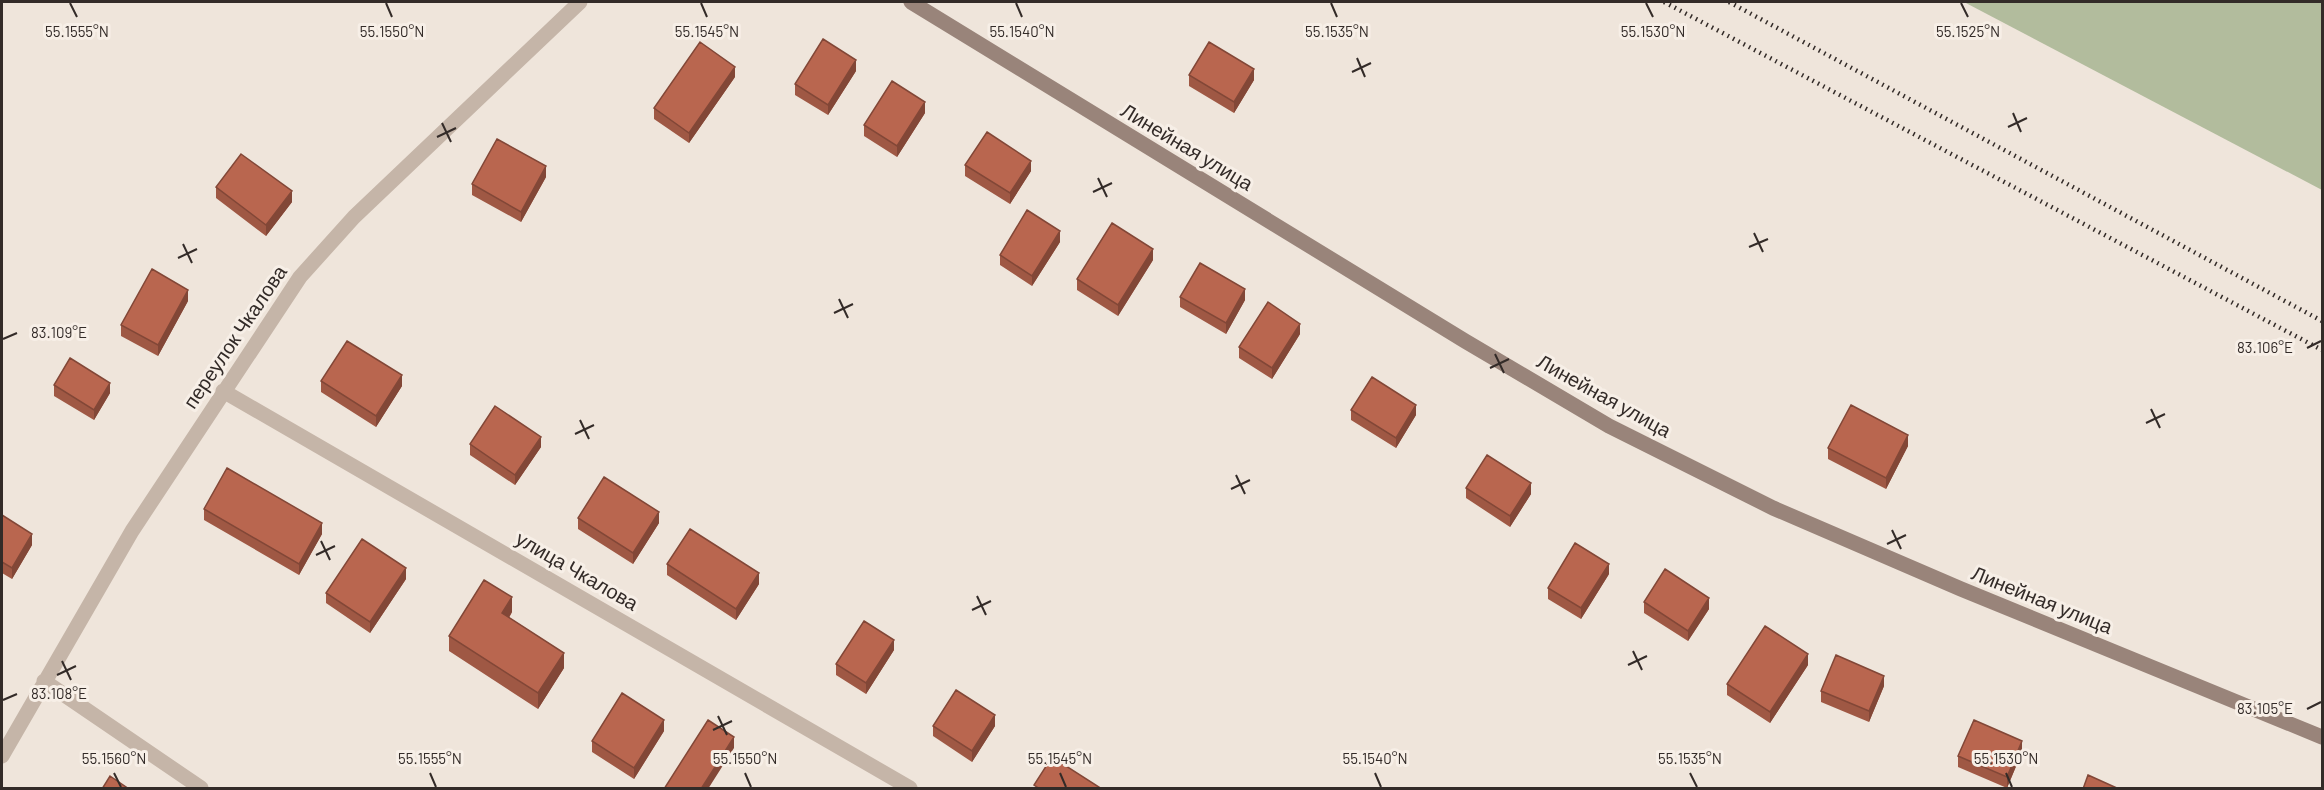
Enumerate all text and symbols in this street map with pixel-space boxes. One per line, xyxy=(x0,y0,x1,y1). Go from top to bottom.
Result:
text: 55.1555°N xyxy=(45,22,109,40)
text: 55.1550°N xyxy=(360,22,424,40)
text: 55.1545°N xyxy=(675,22,739,40)
text: 55.1540°N xyxy=(989,22,1055,40)
text: 55.1535°N xyxy=(1305,22,1369,40)
text: 55.1530°N xyxy=(1621,22,1685,40)
text: 55.1525°N xyxy=(1936,22,2000,40)
street label: Линейная улица xyxy=(1117,97,1259,195)
street label: переулок Чкалова xyxy=(177,260,291,413)
text: 83.109°E xyxy=(31,323,87,341)
text: 83.106°E xyxy=(2237,338,2293,356)
street label: Линейная улица xyxy=(1533,348,1676,442)
street label: улица Чкалова xyxy=(512,525,644,615)
street label: Линейная улица xyxy=(1969,560,2117,639)
text: 83.108°E xyxy=(31,684,87,702)
text: 83.105°E xyxy=(2237,699,2293,717)
text: 55.1560°N xyxy=(82,749,146,767)
text: 55.1555°N xyxy=(398,749,462,767)
text: 55.1550°N xyxy=(713,749,777,767)
text: 55.1545°N xyxy=(1028,749,1092,767)
text: 55.1540°N xyxy=(1342,749,1408,767)
text: 55.1535°N xyxy=(1658,749,1722,767)
text: 55.1530°N xyxy=(1974,749,2038,767)

